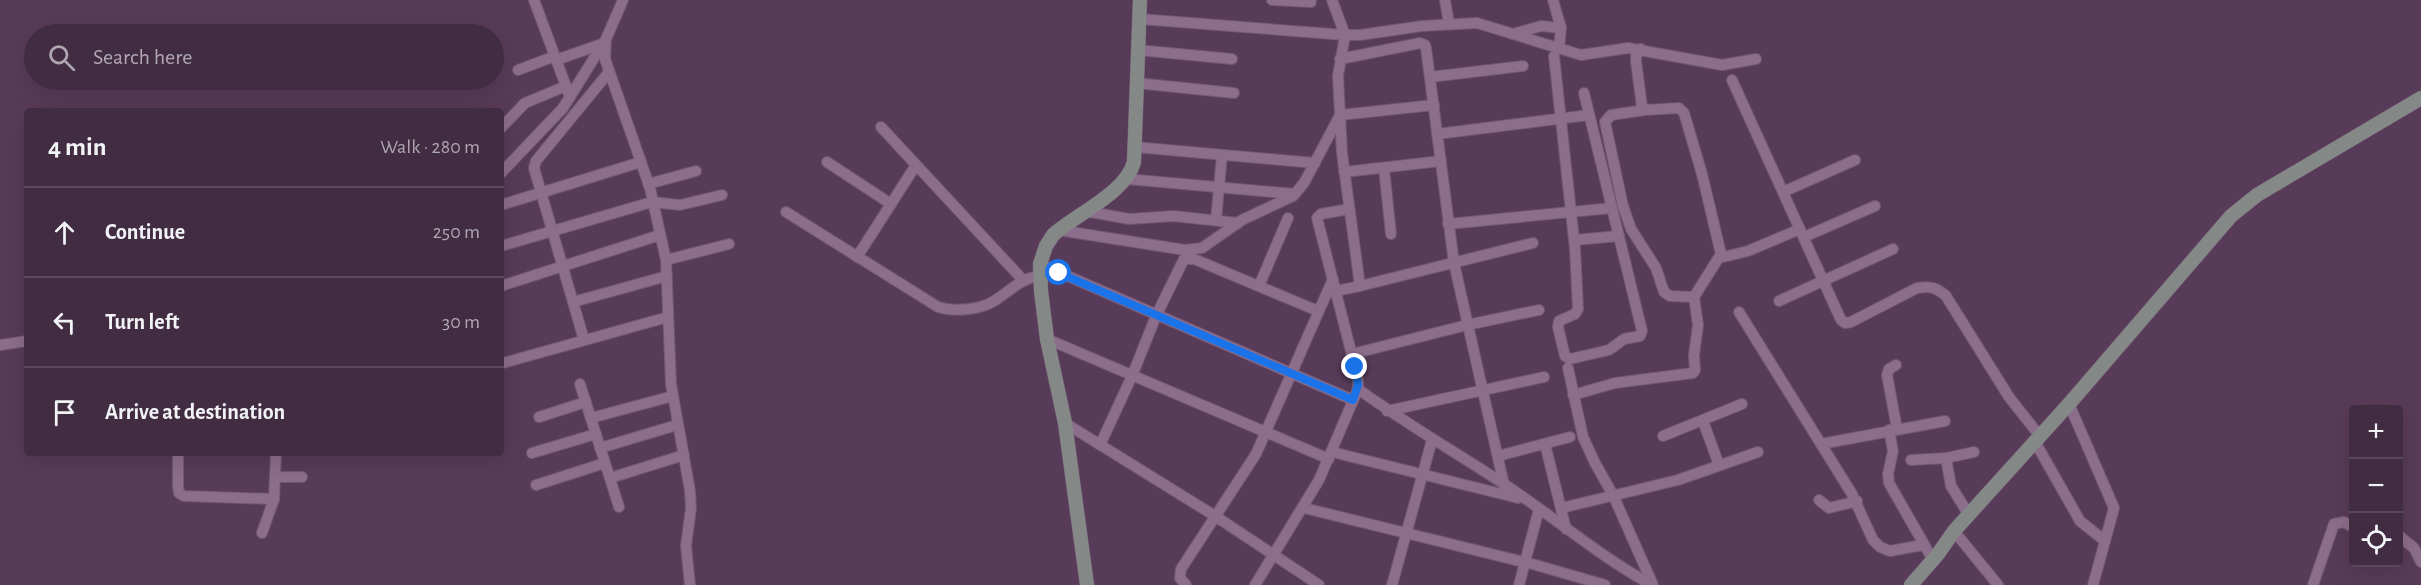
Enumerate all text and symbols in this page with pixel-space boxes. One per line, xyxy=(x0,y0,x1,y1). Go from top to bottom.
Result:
search box xyxy=(24,24,504,90)
icon: search xyxy=(45,41,78,74)
text: Search here xyxy=(93,46,192,68)
text: 4 min xyxy=(48,134,107,160)
text: Walk · 280 m xyxy=(380,137,480,157)
icon: ahead xyxy=(48,216,81,249)
text: Continue xyxy=(105,221,185,243)
text: 250 m xyxy=(433,222,480,242)
route start xyxy=(1045,259,1071,285)
icon: left xyxy=(48,306,81,339)
text: Turn left xyxy=(105,311,179,333)
text: 30 m xyxy=(442,312,480,332)
route end xyxy=(1341,353,1367,379)
icon: arrive xyxy=(48,396,81,429)
text: Arrive at destination xyxy=(105,401,285,423)
map controls xyxy=(2349,405,2403,567)
button: + xyxy=(2349,405,2403,459)
button: − xyxy=(2349,459,2403,513)
button: locate xyxy=(2349,513,2403,567)

